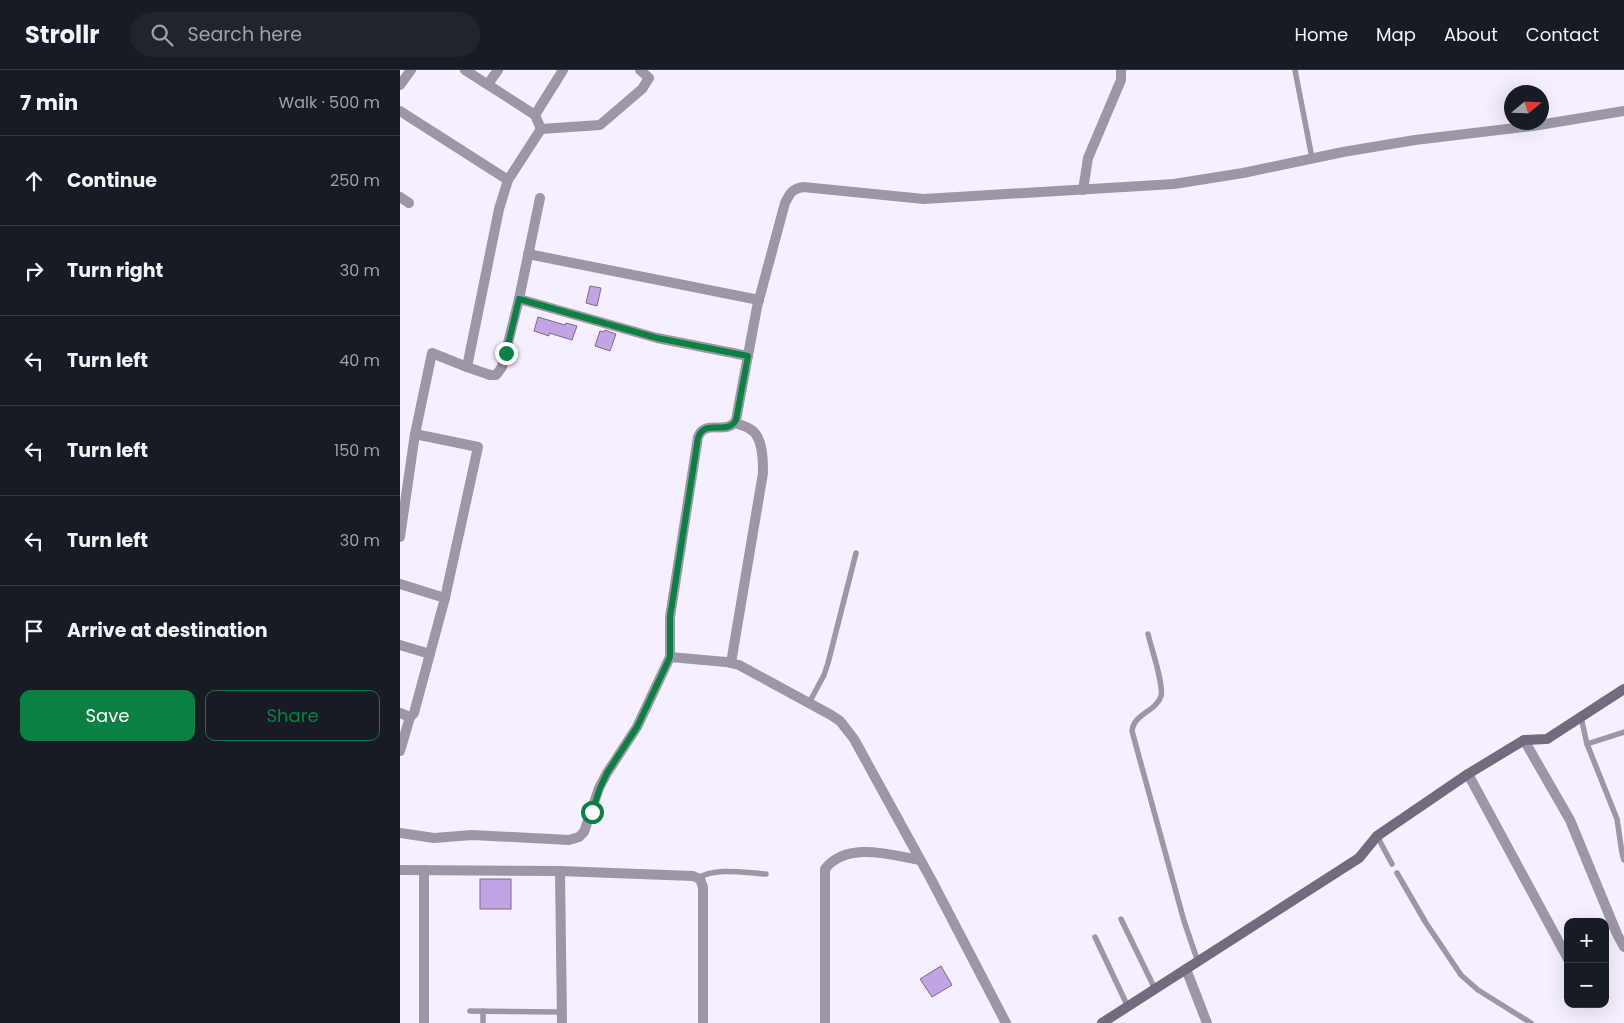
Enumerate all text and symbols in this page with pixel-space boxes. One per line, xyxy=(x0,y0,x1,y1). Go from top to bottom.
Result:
search box xyxy=(130,12,480,57)
text: Strollr xyxy=(25,18,100,51)
icon: search xyxy=(148,21,176,49)
text: Search here xyxy=(188,21,302,48)
text: Home xyxy=(1294,22,1348,47)
text: Map xyxy=(1376,22,1416,47)
text: About xyxy=(1444,22,1498,47)
text: Contact xyxy=(1526,22,1599,47)
north arrow xyxy=(1504,85,1549,130)
text: 7 min xyxy=(20,88,78,117)
text: Walk · 500 m xyxy=(279,91,380,114)
icon: ahead xyxy=(20,167,48,195)
text: Continue xyxy=(67,167,157,194)
text: 250 m xyxy=(330,169,380,192)
icon: right xyxy=(20,257,48,285)
text: Turn right xyxy=(67,257,163,284)
text: 30 m xyxy=(340,259,380,282)
route end xyxy=(495,342,518,365)
icon: left xyxy=(20,347,48,375)
text: Turn left xyxy=(67,347,148,374)
text: 40 m xyxy=(339,349,380,372)
icon: left xyxy=(20,437,48,465)
text: Turn left xyxy=(67,437,148,464)
text: 150 m xyxy=(334,439,380,462)
icon: left xyxy=(20,527,48,555)
text: Turn left xyxy=(67,527,148,554)
text: 30 m xyxy=(340,529,380,552)
icon: arrive xyxy=(20,617,48,645)
text: Arrive at destination xyxy=(67,617,268,644)
button: Save xyxy=(20,690,195,741)
button: Share xyxy=(205,690,380,741)
route start xyxy=(581,801,604,824)
map controls xyxy=(1564,918,1609,1008)
button: + xyxy=(1564,918,1609,963)
button: − xyxy=(1564,963,1609,1008)

